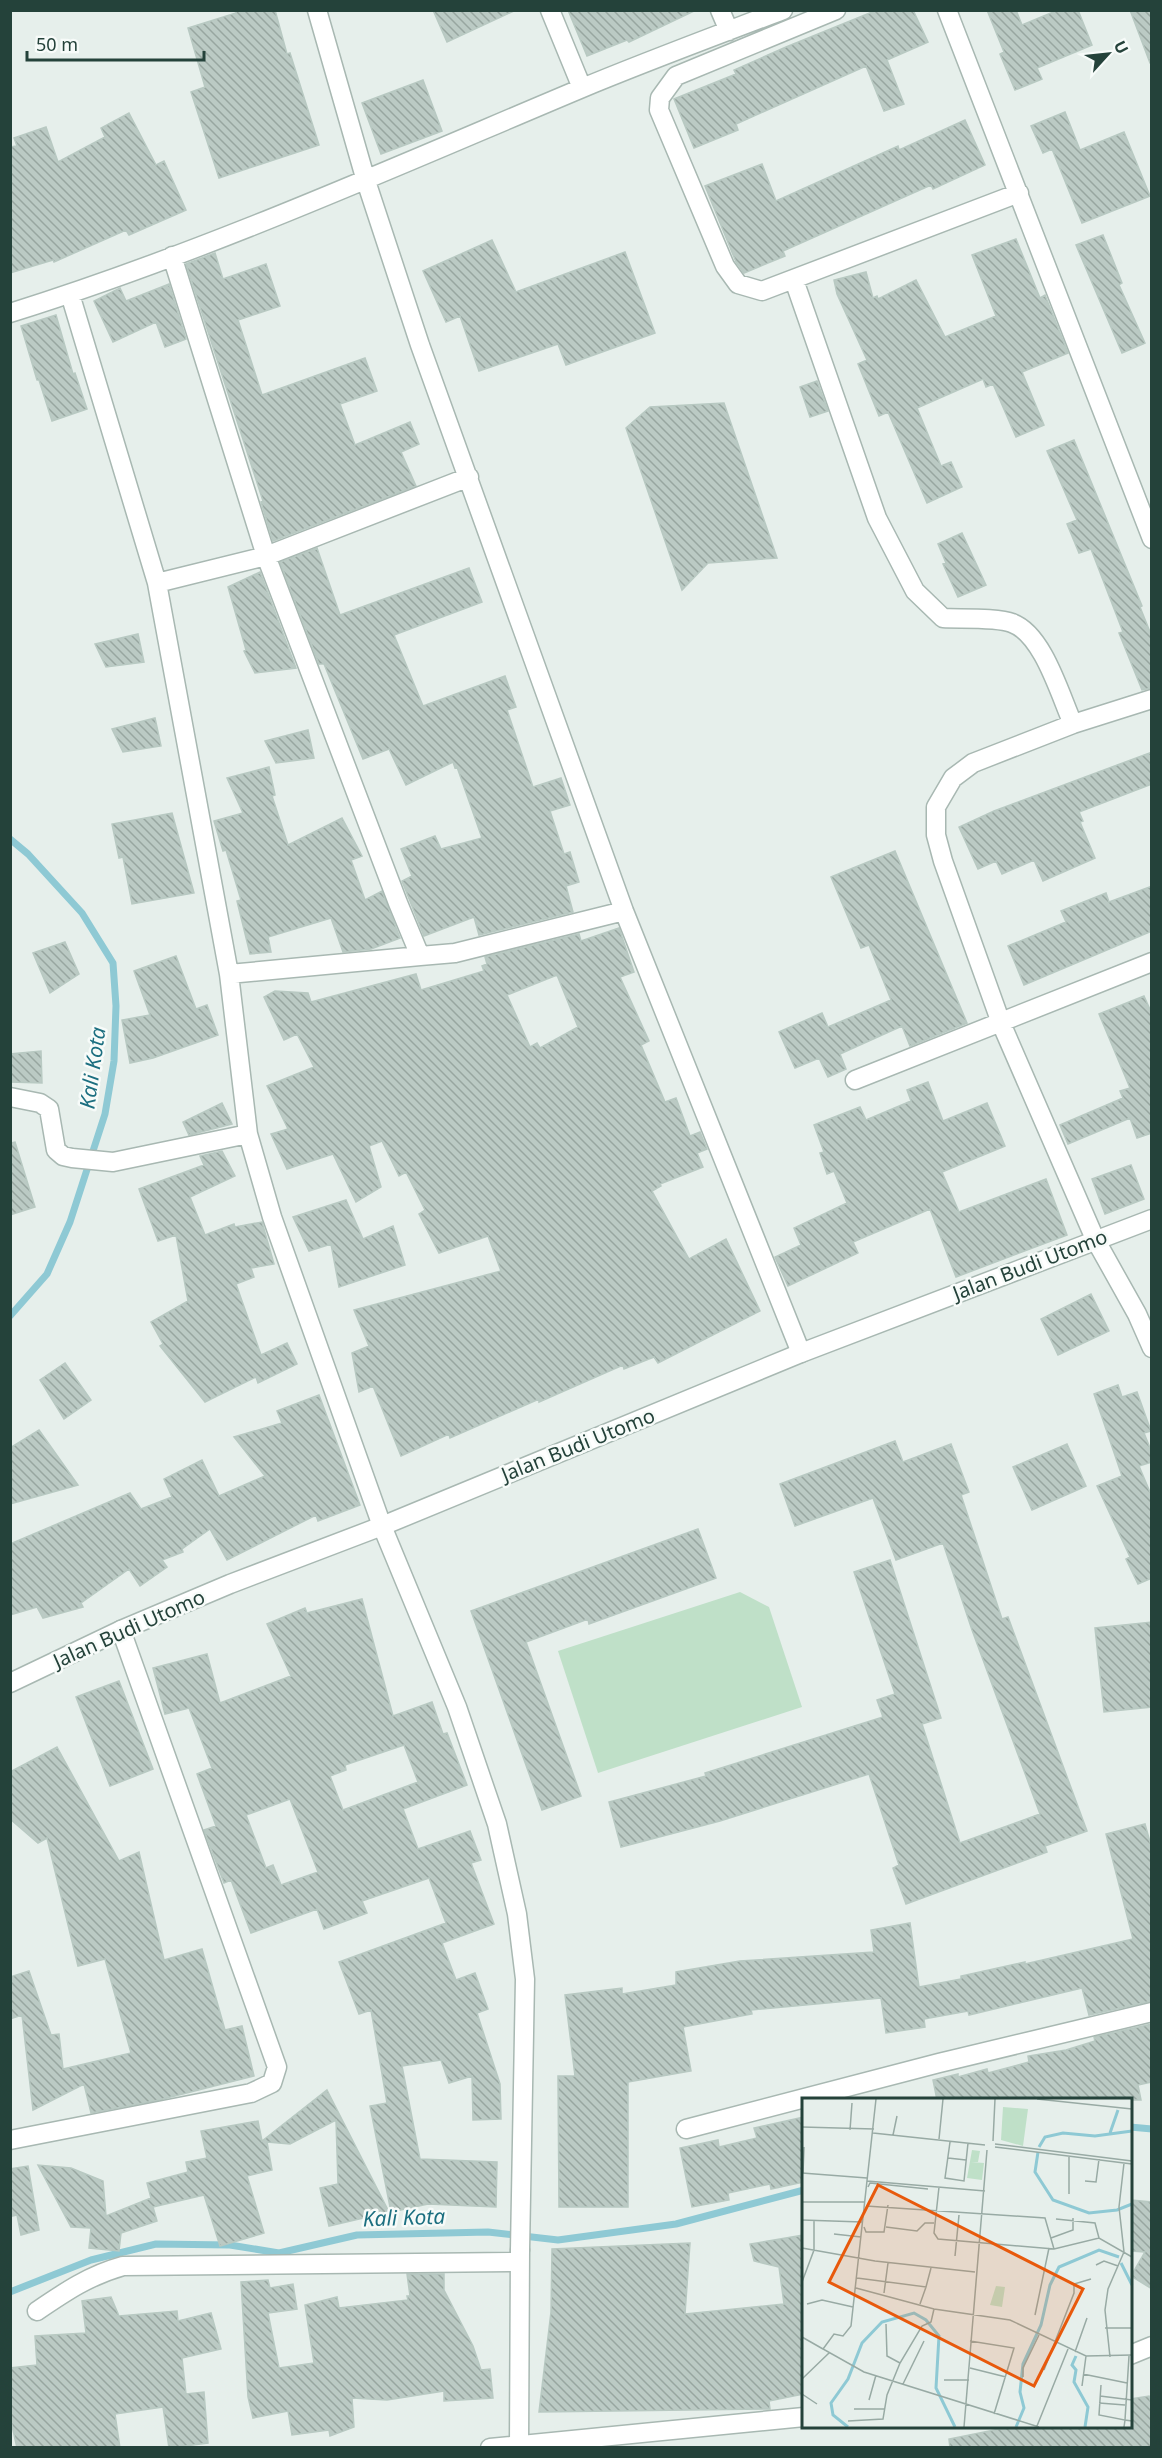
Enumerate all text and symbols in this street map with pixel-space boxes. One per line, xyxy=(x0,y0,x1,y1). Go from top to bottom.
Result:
scale bar xyxy=(27,24,204,62)
north arrow xyxy=(1078,24,1138,84)
text: 50 m xyxy=(36,32,78,56)
text: U xyxy=(1109,37,1134,58)
water label: Kali Kota xyxy=(72,1025,112,1111)
street label: Jalan Budi Utomo xyxy=(947,1223,1111,1307)
street label: Jalan Budi Utomo xyxy=(495,1401,659,1488)
street label: Jalan Budi Utomo xyxy=(47,1583,209,1675)
inset map xyxy=(802,2098,1132,2428)
water label: Kali Kota xyxy=(362,2202,446,2232)

